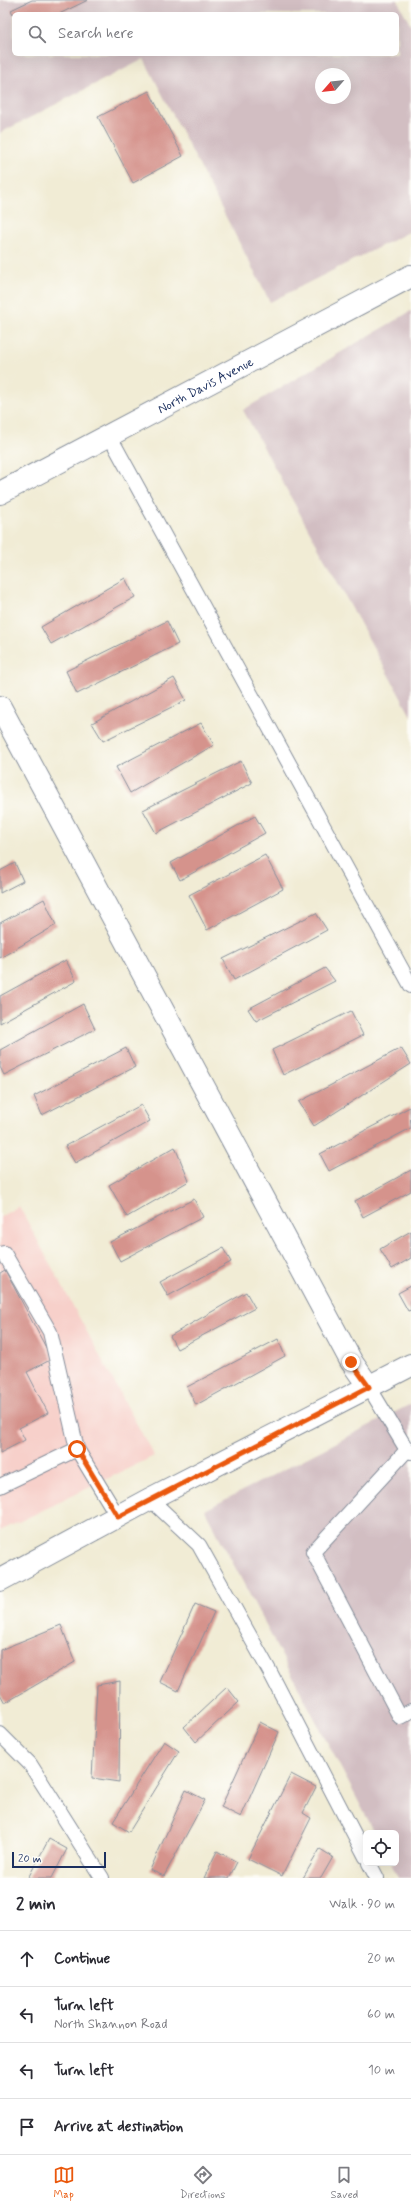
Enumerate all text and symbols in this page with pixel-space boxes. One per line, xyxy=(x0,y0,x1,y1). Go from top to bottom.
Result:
search box xyxy=(12,12,399,56)
icon: search xyxy=(26,23,48,45)
text: Search here xyxy=(58,24,134,44)
north arrow xyxy=(315,68,351,104)
street label: North Davis Avenue xyxy=(155,354,257,418)
route end xyxy=(342,1353,360,1371)
route start xyxy=(68,1440,86,1458)
map controls xyxy=(363,1830,399,1866)
button: locate xyxy=(363,1830,399,1866)
scale bar xyxy=(12,1850,106,1869)
text: 20 m xyxy=(18,1852,41,1866)
text: 2 min xyxy=(16,1893,56,1915)
text: Walk · 90 m xyxy=(329,1896,395,1913)
icon: ahead xyxy=(16,1948,38,1970)
text: Continue xyxy=(54,1949,110,1969)
text: 20 m xyxy=(367,1950,395,1967)
text: Turn left xyxy=(54,1996,114,2016)
icon: left xyxy=(16,2004,38,2026)
text: 60 m xyxy=(367,2006,395,2023)
text: North Shannon Road xyxy=(54,2016,167,2033)
icon: left xyxy=(16,2060,38,2082)
text: Turn left xyxy=(54,2061,114,2081)
text: 10 m xyxy=(368,2062,395,2079)
icon: arrive xyxy=(16,2116,38,2138)
text: Arrive at destination xyxy=(54,2117,183,2137)
tab: Map xyxy=(53,2164,75,2202)
tab: Directions xyxy=(180,2164,225,2202)
tab: Saved xyxy=(331,2164,358,2202)

